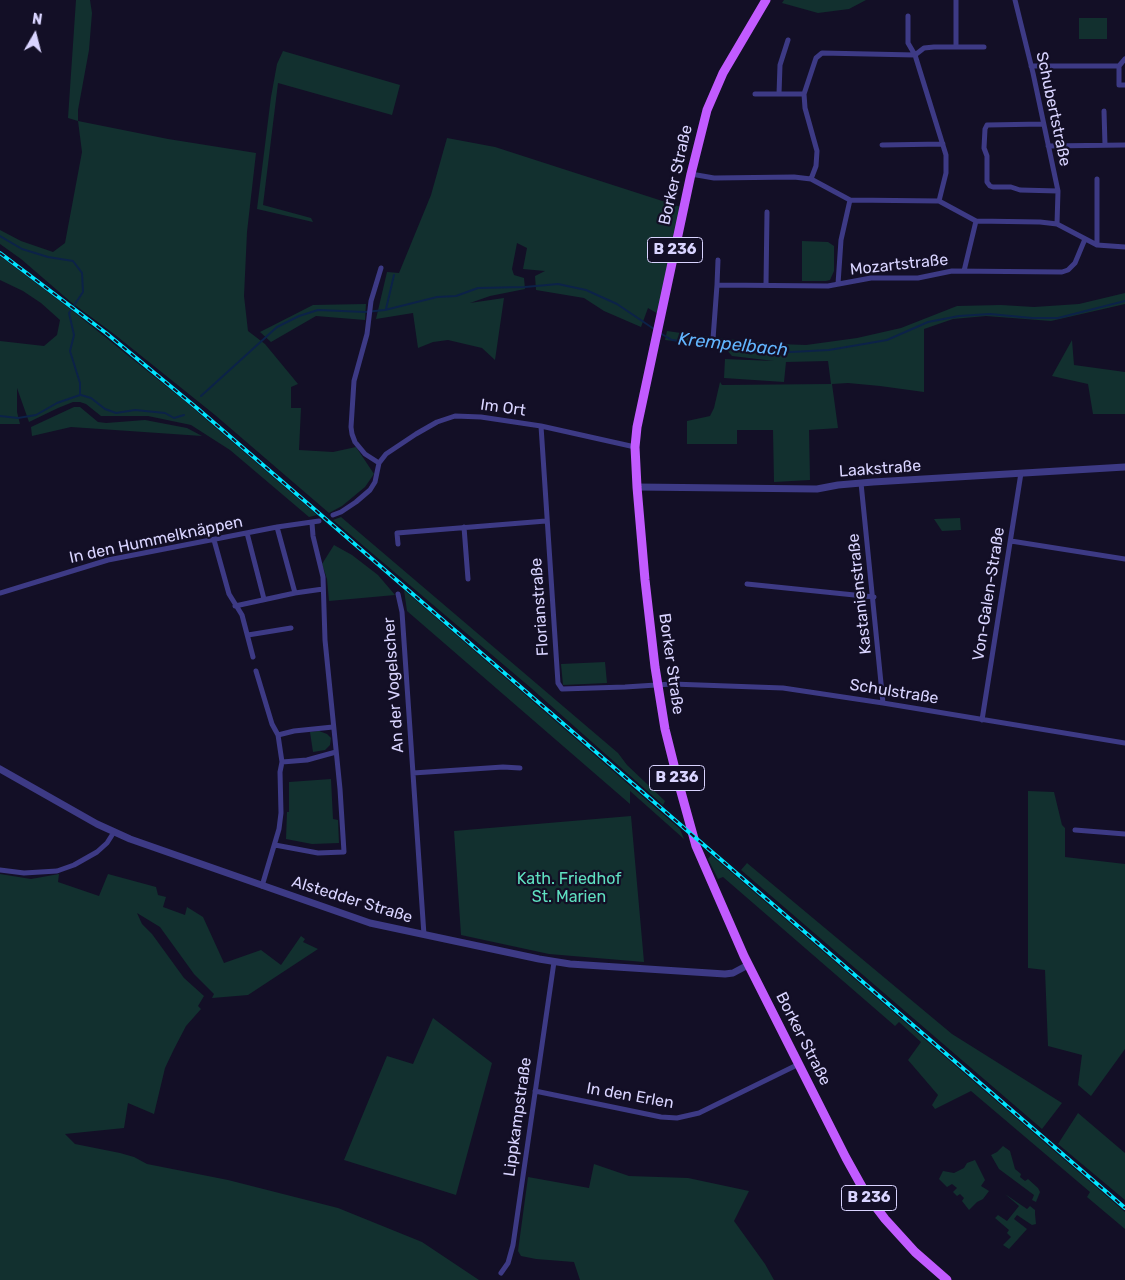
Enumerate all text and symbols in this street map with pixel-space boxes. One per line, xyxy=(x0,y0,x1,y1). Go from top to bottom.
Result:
north arrow xyxy=(10,10,60,60)
text: N xyxy=(31,11,43,29)
street label: Schubertstraße xyxy=(1031,50,1075,168)
street label: Borker Straße xyxy=(655,123,697,227)
road number: B 236 xyxy=(648,238,702,262)
street label: Mozartstraße xyxy=(849,250,949,280)
water label: Krempelbach xyxy=(677,328,789,362)
street label: Im Ort xyxy=(479,395,527,421)
street label: Laakstraße xyxy=(838,457,922,481)
street label: In den Hummelknäppen xyxy=(67,512,245,568)
street label: Von-Galen-Straße xyxy=(969,526,1009,662)
street label: Kastanienstraße xyxy=(844,533,876,655)
street label: Florianstraße xyxy=(527,557,553,657)
street label: Borker Straße xyxy=(654,612,688,716)
street label: An der Vogelscher xyxy=(380,617,408,753)
street label: Schulstraße xyxy=(848,676,940,708)
road number: B 236 xyxy=(650,766,704,790)
park label: Kath. Friedhof St. Marien xyxy=(517,869,621,907)
street label: Alstedder Straße xyxy=(289,872,415,928)
street label: Borker Straße xyxy=(771,989,835,1089)
street label: Lippkampstraße xyxy=(500,1056,536,1178)
street label: In den Erlen xyxy=(585,1079,675,1113)
road number: B 236 xyxy=(842,1186,896,1210)

